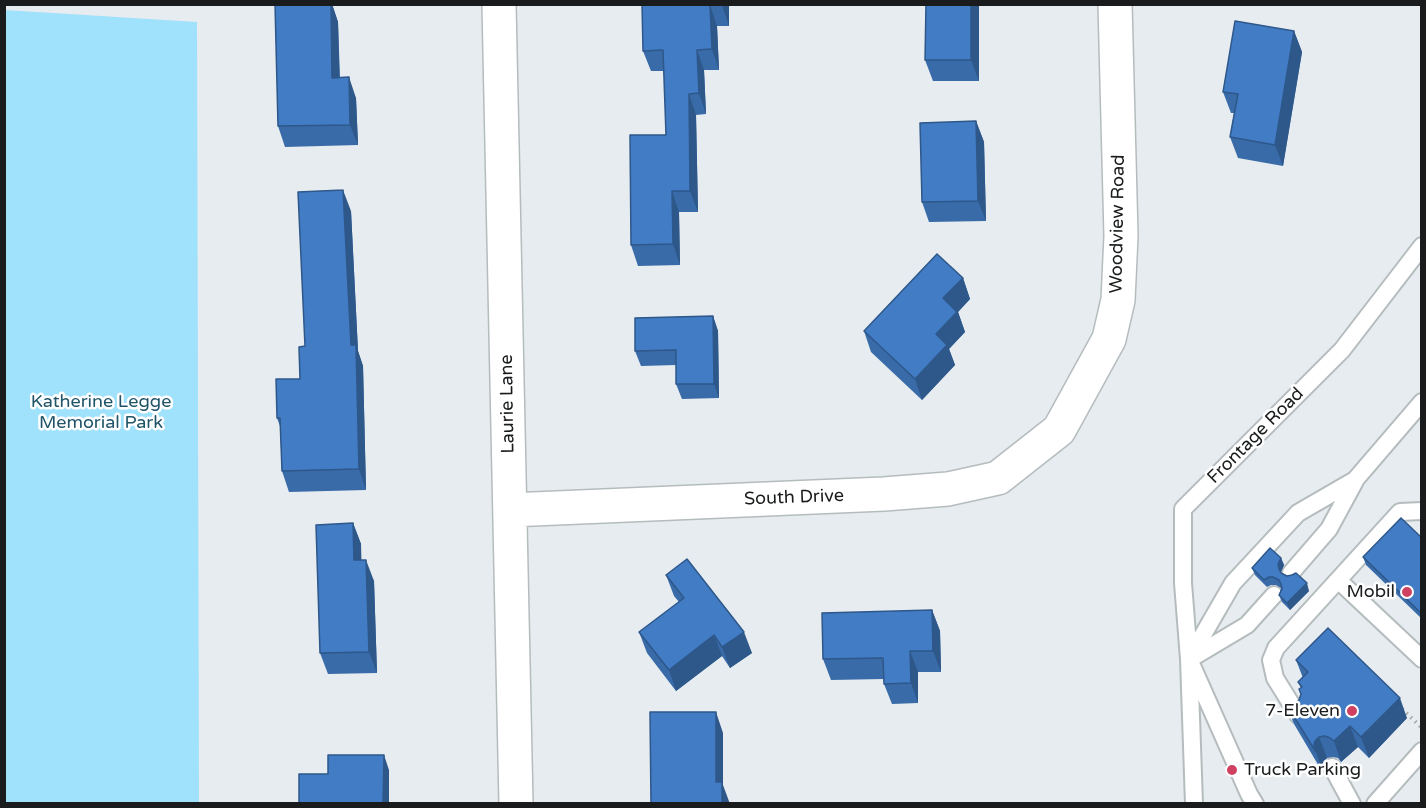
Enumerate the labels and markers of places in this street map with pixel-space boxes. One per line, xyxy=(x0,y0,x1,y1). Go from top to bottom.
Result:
place label: Mobil xyxy=(1347,581,1395,603)
marker: Mobil xyxy=(1400,585,1414,599)
place label: 7-Eleven xyxy=(1265,700,1340,722)
marker: 7-Eleven xyxy=(1345,704,1359,718)
place label: Truck Parking xyxy=(1244,759,1361,781)
marker: Truck Parking xyxy=(1225,763,1239,777)

